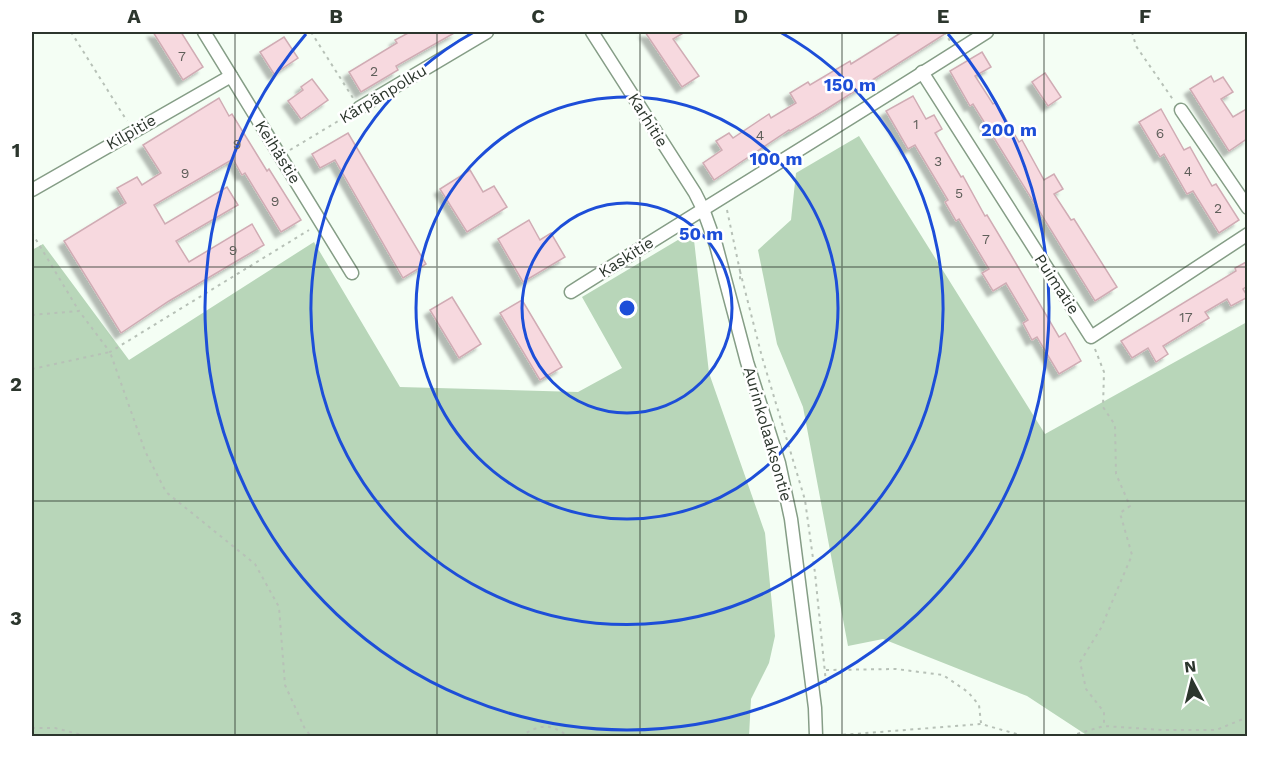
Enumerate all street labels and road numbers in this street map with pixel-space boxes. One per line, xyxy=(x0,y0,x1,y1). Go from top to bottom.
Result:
street label: Kärpänpolku xyxy=(336,61,430,127)
street label: Karhitie xyxy=(624,89,672,151)
street label: Kilpitie xyxy=(103,110,159,154)
street label: Keihästie xyxy=(251,117,305,187)
street label: Kaskitie xyxy=(595,233,657,281)
street label: Puimatie xyxy=(1030,250,1084,318)
street label: Aurinkolaaksontie xyxy=(740,364,796,504)

